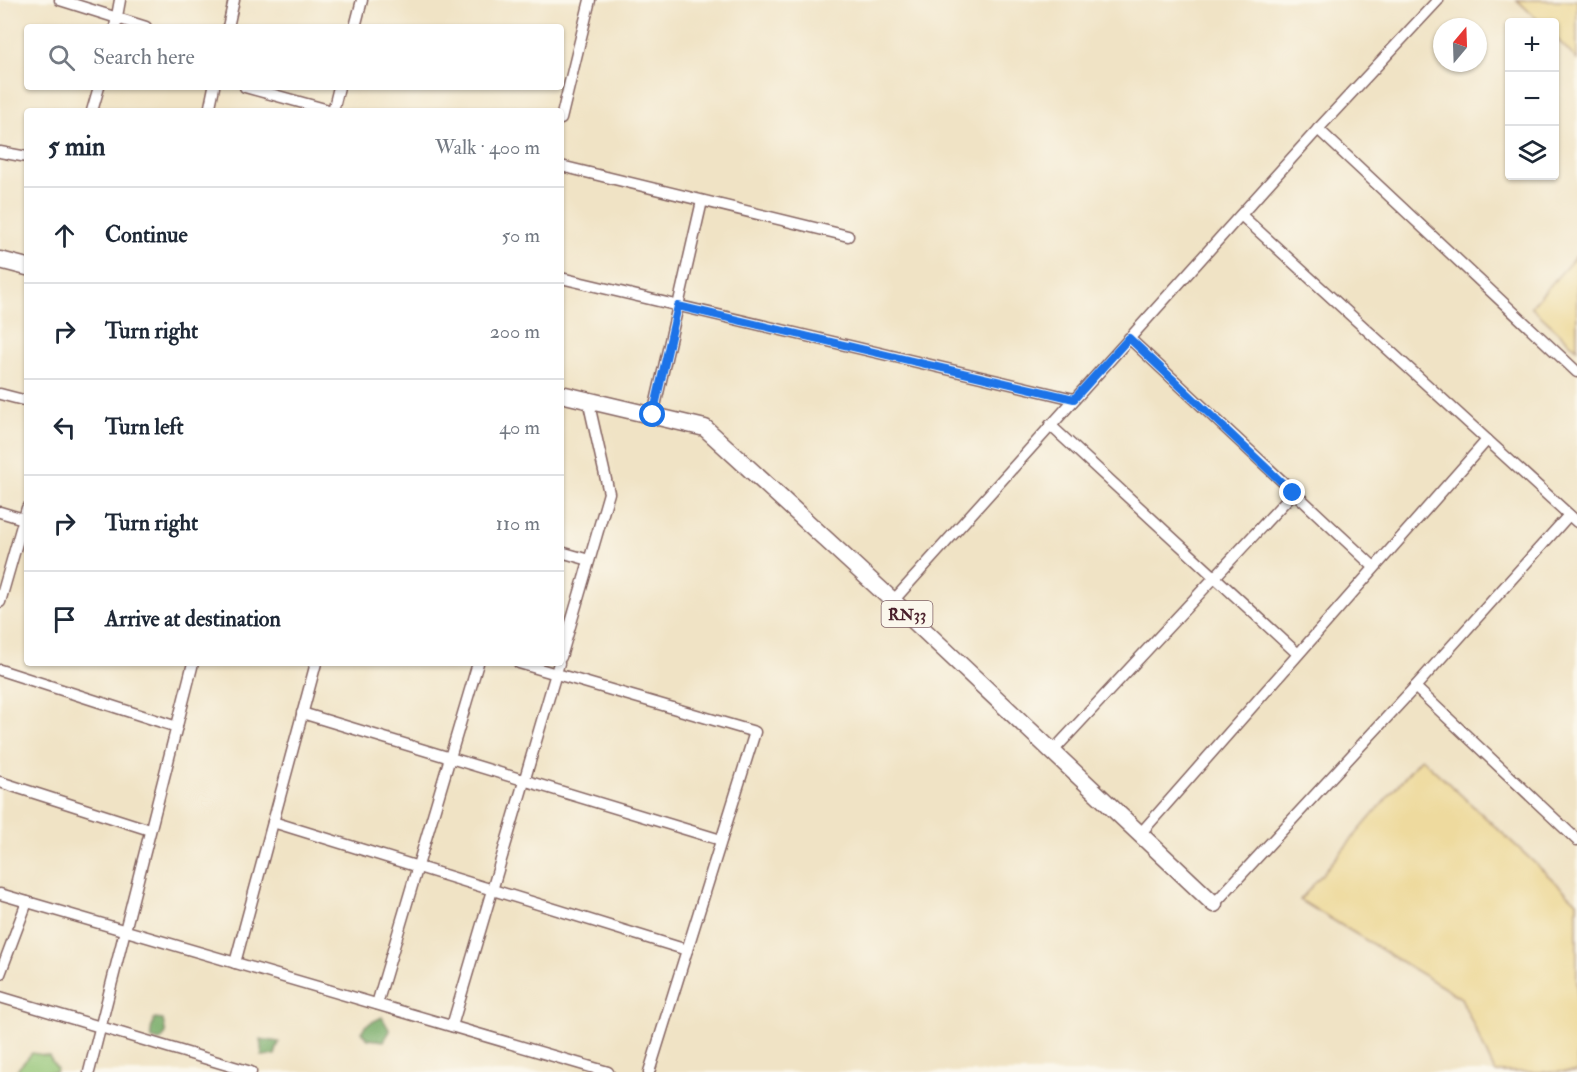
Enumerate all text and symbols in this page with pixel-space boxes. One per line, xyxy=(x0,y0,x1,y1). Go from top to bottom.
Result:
north arrow xyxy=(1433,18,1487,72)
map controls xyxy=(1505,18,1559,180)
button: + xyxy=(1505,18,1559,72)
search box xyxy=(24,24,564,90)
icon: search xyxy=(45,41,78,74)
text: Search here xyxy=(93,43,195,71)
button: − xyxy=(1505,72,1559,126)
button: layers xyxy=(1505,126,1559,180)
text: 5 min xyxy=(48,131,105,163)
text: Walk · 400 m xyxy=(435,135,540,160)
icon: ahead xyxy=(48,219,81,252)
text: Continue xyxy=(105,221,188,249)
text: 50 m xyxy=(501,223,540,248)
icon: right xyxy=(48,315,81,348)
text: Turn right xyxy=(105,317,198,345)
text: 200 m xyxy=(490,319,540,344)
route start xyxy=(639,401,665,427)
icon: left xyxy=(48,411,81,444)
text: Turn left xyxy=(105,413,184,441)
text: 40 m xyxy=(499,415,540,440)
route end xyxy=(1279,479,1305,505)
icon: right xyxy=(48,507,81,540)
text: Turn right xyxy=(105,509,198,537)
text: 110 m xyxy=(496,511,540,536)
road number: RN33 xyxy=(882,601,932,627)
icon: arrive xyxy=(48,603,81,636)
text: Arrive at destination xyxy=(105,605,281,633)

